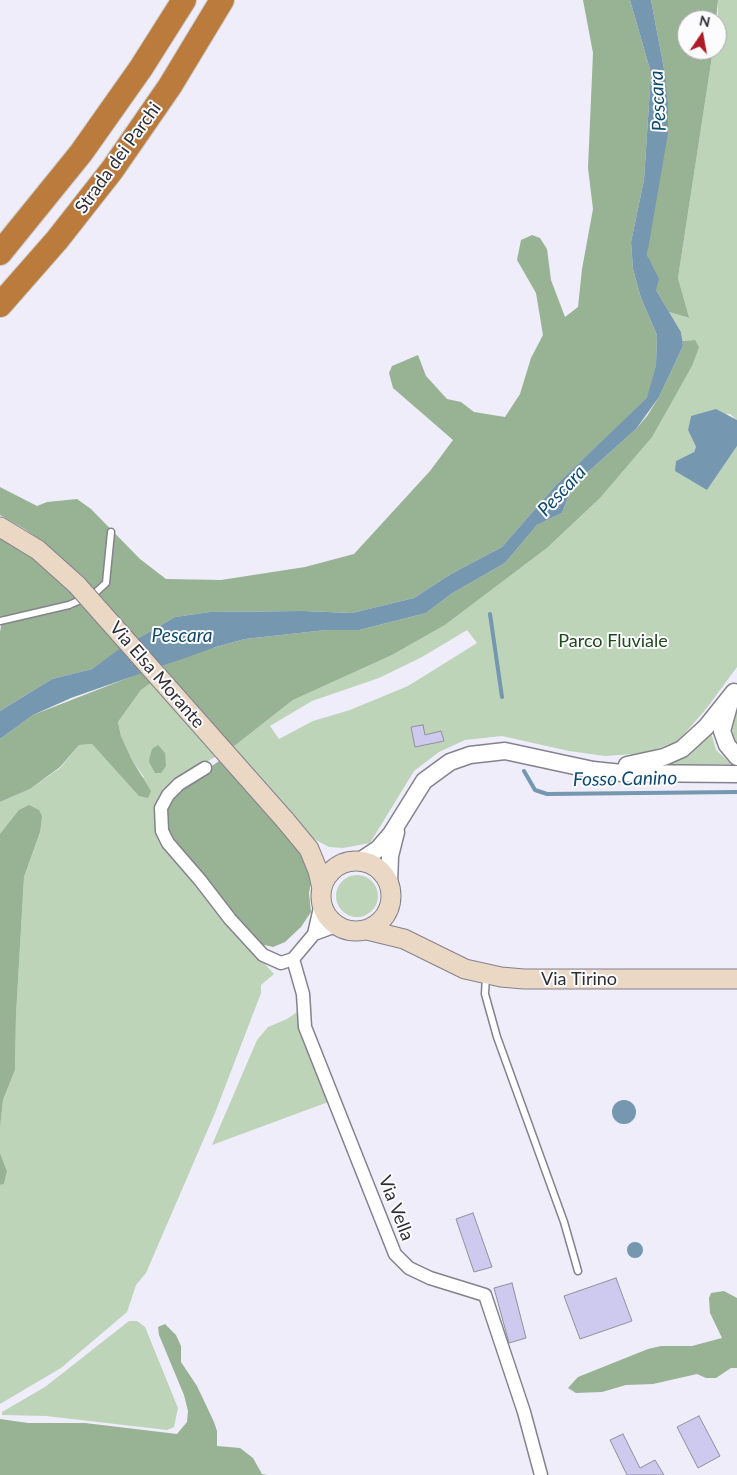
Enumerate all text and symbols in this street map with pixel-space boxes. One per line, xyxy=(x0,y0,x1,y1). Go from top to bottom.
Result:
north arrow xyxy=(677,10,727,60)
text: N xyxy=(698,11,712,30)
water label: Pescara xyxy=(645,70,671,132)
street label: Strada dei Parchi xyxy=(70,98,166,218)
water label: Pescara xyxy=(533,461,591,521)
street label: Via Elsa Morante xyxy=(105,617,209,733)
water label: Pescara xyxy=(152,625,212,647)
park label: Parco Fluviale xyxy=(558,630,668,652)
water label: Fosso Canino xyxy=(573,767,677,791)
street label: Via Tirino xyxy=(541,968,617,990)
street label: Via Vella xyxy=(374,1172,418,1244)

